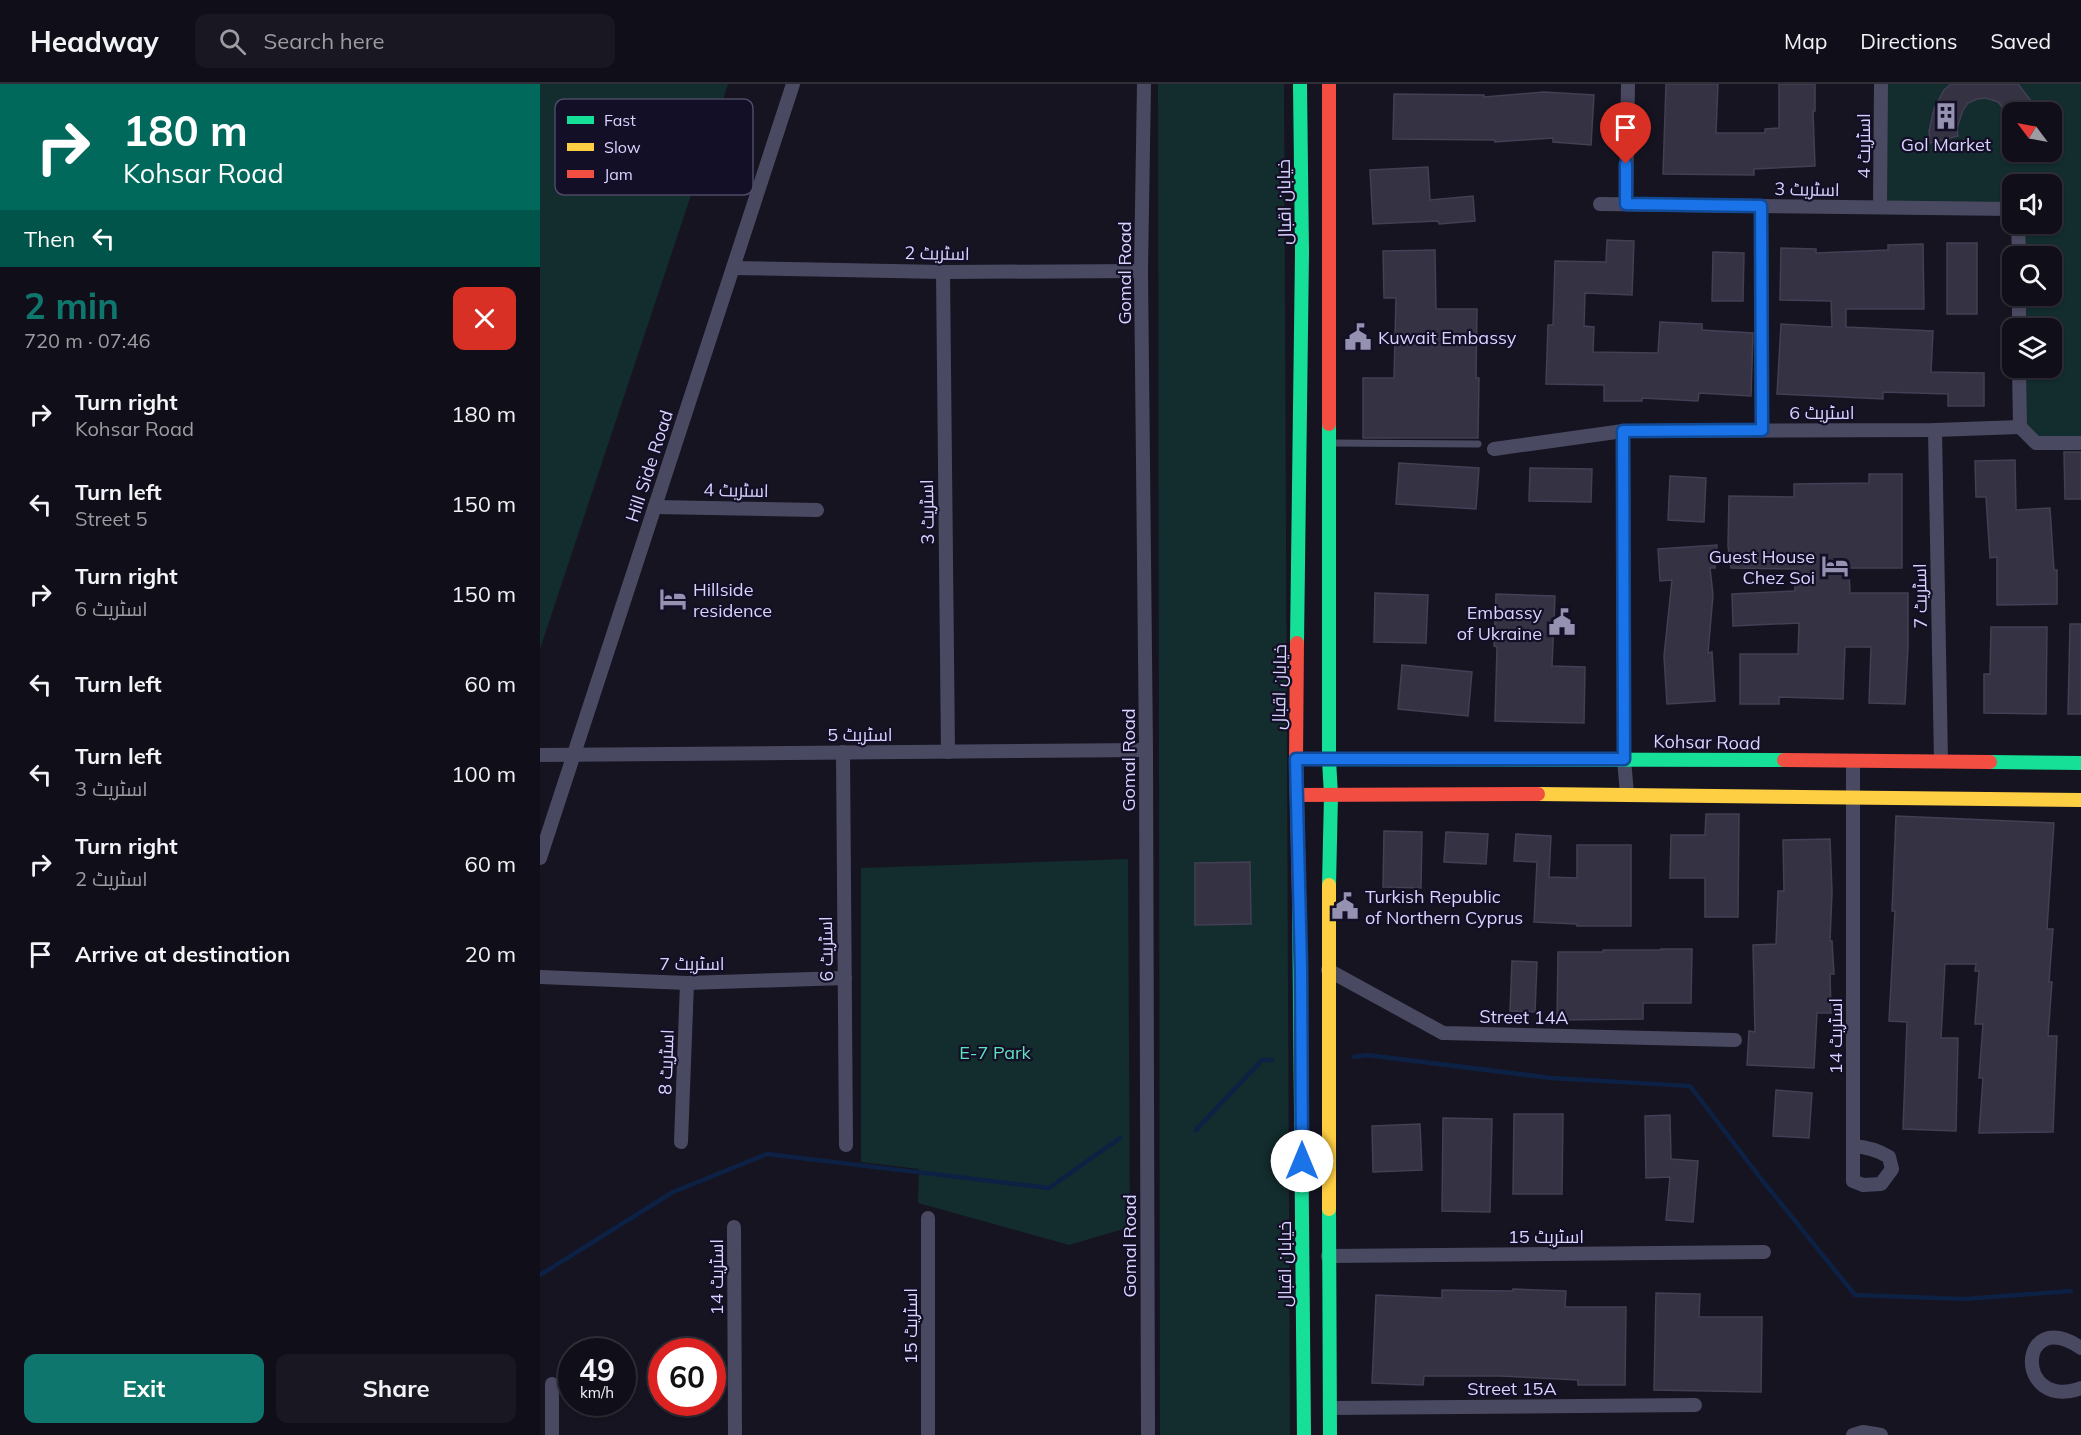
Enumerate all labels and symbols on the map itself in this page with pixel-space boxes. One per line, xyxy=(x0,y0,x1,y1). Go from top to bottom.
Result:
legend xyxy=(555,99,753,195)
building icon: Gol Market xyxy=(1931,101,1961,131)
pin xyxy=(1600,102,1651,164)
north arrow xyxy=(2002,102,2062,162)
text: Fast xyxy=(604,110,636,130)
street label: اسٹریٹ 4 xyxy=(1852,113,1875,179)
place label: Gol Market xyxy=(1901,133,1991,156)
text: Slow xyxy=(604,137,641,157)
street label: خیابان اقبال xyxy=(1272,159,1296,245)
text: Jam xyxy=(604,164,633,184)
street label: اسٹریٹ 3 xyxy=(1774,177,1840,201)
street label: Gomal Road xyxy=(1113,221,1136,325)
street label: اسٹریٹ 2 xyxy=(904,241,970,265)
public building icon: Kuwait Embassy xyxy=(1343,322,1373,352)
place label: Kuwait Embassy xyxy=(1378,326,1517,349)
street label: اسٹریٹ 6 xyxy=(1789,401,1855,424)
street label: Hill Side Road xyxy=(620,407,678,525)
street label: اسٹریٹ 4 xyxy=(703,478,769,502)
street label: اسٹریٹ 3 xyxy=(915,479,939,545)
place label: Guest House Chez Soi xyxy=(1709,545,1815,589)
hotel icon: Guest House Chez Soi xyxy=(1820,551,1850,581)
street label: اسٹریٹ 7 xyxy=(1908,563,1932,629)
place label: Hillside residence xyxy=(693,578,772,622)
hotel icon: Hillside residence xyxy=(658,584,688,614)
place label: Embassy of Ukraine xyxy=(1457,601,1542,645)
public building icon: Embassy of Ukraine xyxy=(1547,607,1577,637)
street label: خیابان اقبال xyxy=(1267,644,1291,730)
street label: Gomal Road xyxy=(1117,708,1140,812)
street label: اسٹریٹ 5 xyxy=(827,723,893,746)
street label: Kohsar Road xyxy=(1653,730,1761,754)
place label: Turkish Republic of Northern Cyprus xyxy=(1365,885,1523,929)
public building icon: Turkish Republic of Northern Cyprus xyxy=(1330,891,1360,921)
street label: اسٹریٹ 6 xyxy=(814,916,838,982)
street label: اسٹریٹ 7 xyxy=(659,952,725,975)
street label: اسٹریٹ 14 xyxy=(1824,998,1847,1074)
street label: Street 14A xyxy=(1479,1005,1569,1029)
street label: اسٹریٹ 8 xyxy=(653,1029,679,1095)
park label: E-7 Park xyxy=(959,1041,1032,1064)
position arrow xyxy=(1270,1129,1334,1193)
street label: Gomal Road xyxy=(1118,1194,1141,1298)
street label: خیابان اقبال xyxy=(1273,1221,1296,1307)
street label: اسٹریٹ 15 xyxy=(1508,1225,1584,1248)
street label: اسٹریٹ 14 xyxy=(705,1239,728,1315)
street label: اسٹریٹ 15 xyxy=(899,1288,922,1364)
speed limit sign: 60 xyxy=(648,1338,726,1416)
street label: Street 15A xyxy=(1467,1377,1557,1400)

